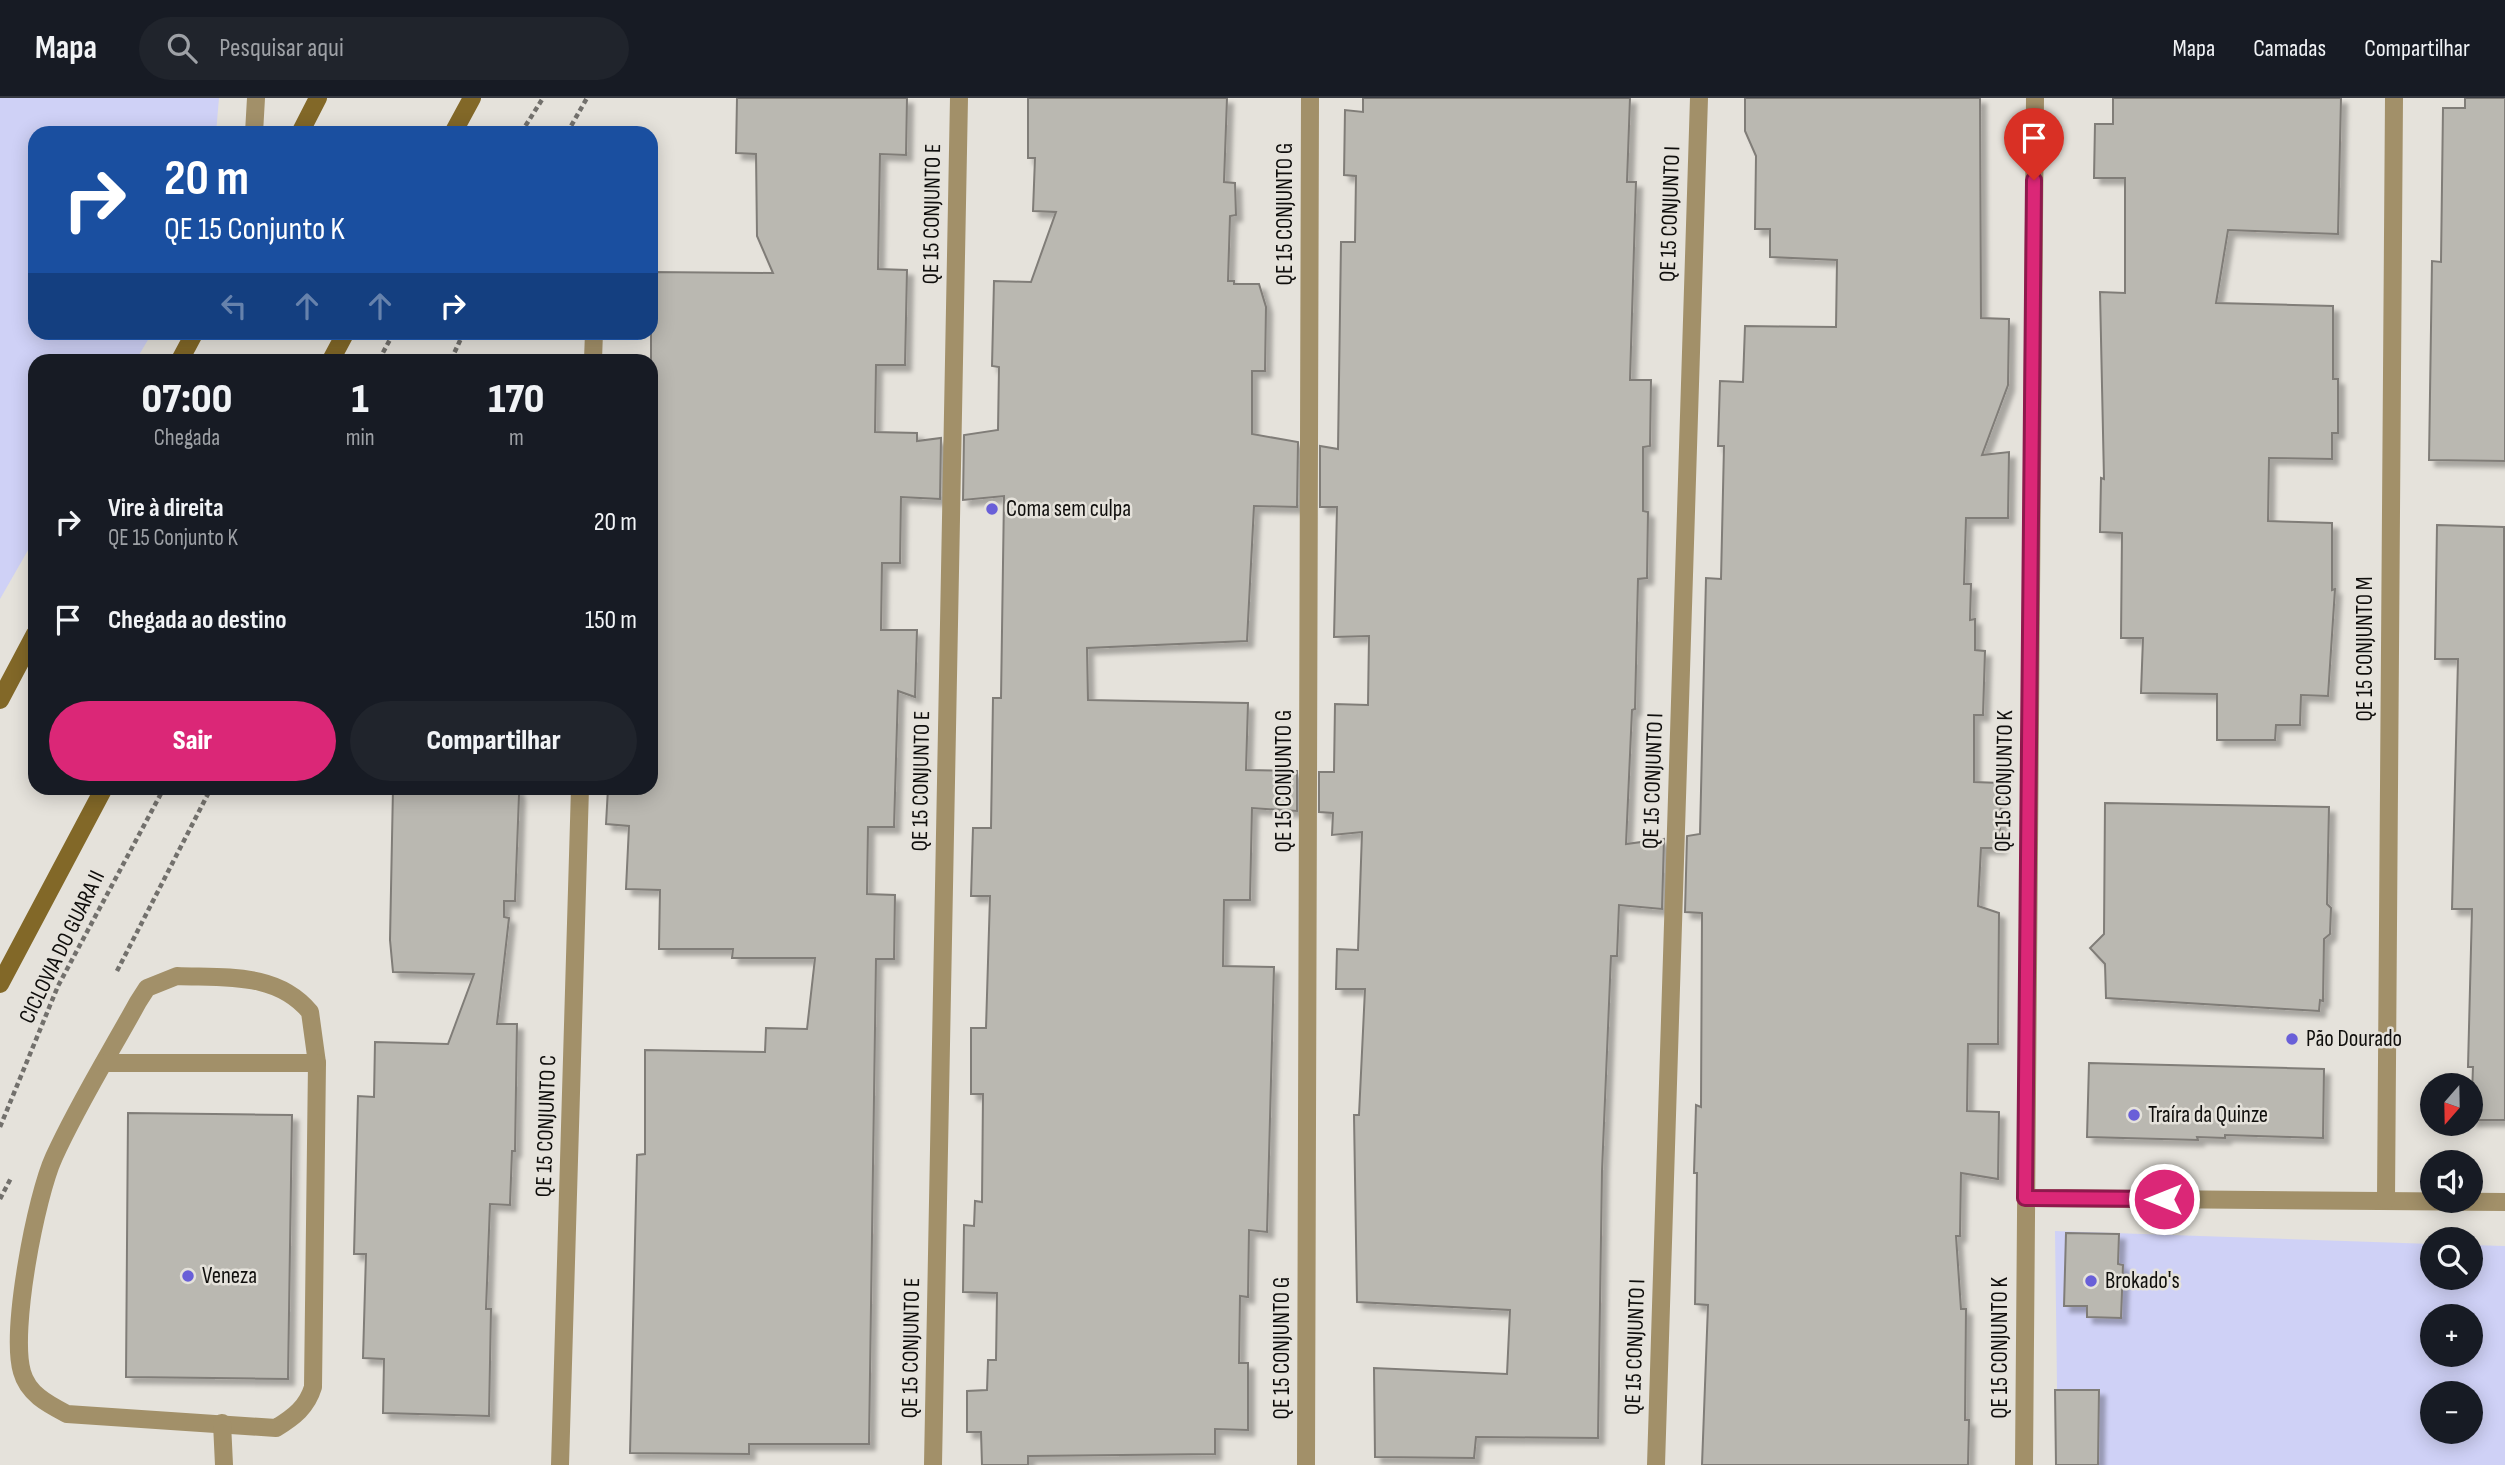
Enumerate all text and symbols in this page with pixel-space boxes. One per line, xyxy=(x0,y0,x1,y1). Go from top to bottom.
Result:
search box xyxy=(139,17,629,80)
text: Mapa xyxy=(35,28,97,68)
icon: search xyxy=(163,29,201,67)
text: Pesquisar aqui xyxy=(219,33,344,64)
text: Mapa xyxy=(2173,34,2215,63)
text: Camadas xyxy=(2253,34,2326,63)
text: Compartilhar xyxy=(2364,34,2470,63)
pin xyxy=(2004,108,2064,180)
icon: arrive xyxy=(2015,119,2053,157)
street label: QE 15 CONJUNTO E xyxy=(917,143,947,285)
street label: QE 15 CONJUNTO G xyxy=(1271,143,1299,285)
street label: QE 15 CONJUNTO I xyxy=(1654,146,1686,282)
text: 20 m xyxy=(164,150,249,209)
icon: right xyxy=(49,154,140,245)
text: QE 15 Conjunto K xyxy=(164,210,345,249)
icon: left xyxy=(215,287,253,325)
icon: ahead xyxy=(288,287,326,325)
icon: ahead xyxy=(361,287,399,325)
icon: right xyxy=(434,287,472,325)
text: 07:00 xyxy=(142,374,232,425)
text: 1 xyxy=(352,374,369,425)
text: 170 xyxy=(488,374,544,425)
text: Chegada xyxy=(154,424,220,452)
text: min xyxy=(346,424,375,452)
text: m xyxy=(509,424,524,452)
text: Vire à direita xyxy=(108,493,224,524)
place label: Coma sem culpa xyxy=(1006,495,1131,523)
marker: Coma sem culpa xyxy=(984,501,1000,517)
icon: right xyxy=(49,503,87,541)
text: 20 m xyxy=(594,507,637,538)
text: QE 15 Conjunto K xyxy=(108,524,238,552)
street label: QE 15 CONJUNTO M xyxy=(2351,577,2379,721)
icon: arrive xyxy=(49,601,87,639)
text: Chegada ao destino xyxy=(108,605,287,636)
text: 150 m xyxy=(585,605,637,636)
button: Sair xyxy=(49,701,336,781)
button: Compartilhar xyxy=(350,701,637,781)
street label: QE 15 CONJUNTO K xyxy=(1989,709,2019,852)
street label: QE 15 CONJUNTO E xyxy=(906,710,936,852)
street label: QE 15 CONJUNTO G xyxy=(1270,710,1298,852)
street label: QE 15 CONJUNTO I xyxy=(1637,713,1669,849)
street label: CICLOVIA DO GUARA II xyxy=(13,866,111,1028)
place label: Pão Dourado xyxy=(2306,1025,2402,1053)
marker: Pão Dourado xyxy=(2284,1031,2300,1047)
street label: QE 15 CONJUNTO C xyxy=(530,1054,562,1198)
north arrow xyxy=(2420,1073,2483,1136)
map controls xyxy=(2420,1073,2483,1444)
place label: Traíra da Quinze xyxy=(2148,1101,2268,1129)
marker: Traíra da Quinze xyxy=(2126,1107,2142,1123)
button: sound xyxy=(2420,1150,2483,1213)
position arrow xyxy=(2127,1162,2201,1236)
button: search xyxy=(2420,1227,2483,1290)
place label: Veneza xyxy=(202,1262,257,1290)
place label: Brokado's xyxy=(2105,1267,2180,1295)
marker: Veneza xyxy=(180,1268,196,1284)
marker: Brokado's xyxy=(2083,1273,2099,1289)
street label: QE 15 CONJUNTO E xyxy=(896,1277,926,1419)
street label: QE 15 CONJUNTO G xyxy=(1268,1277,1296,1419)
street label: QE 15 CONJUNTO K xyxy=(1986,1277,2014,1419)
street label: QE 15 CONJUNTO I xyxy=(1619,1279,1651,1415)
button: + xyxy=(2420,1304,2483,1367)
button: − xyxy=(2420,1381,2483,1444)

